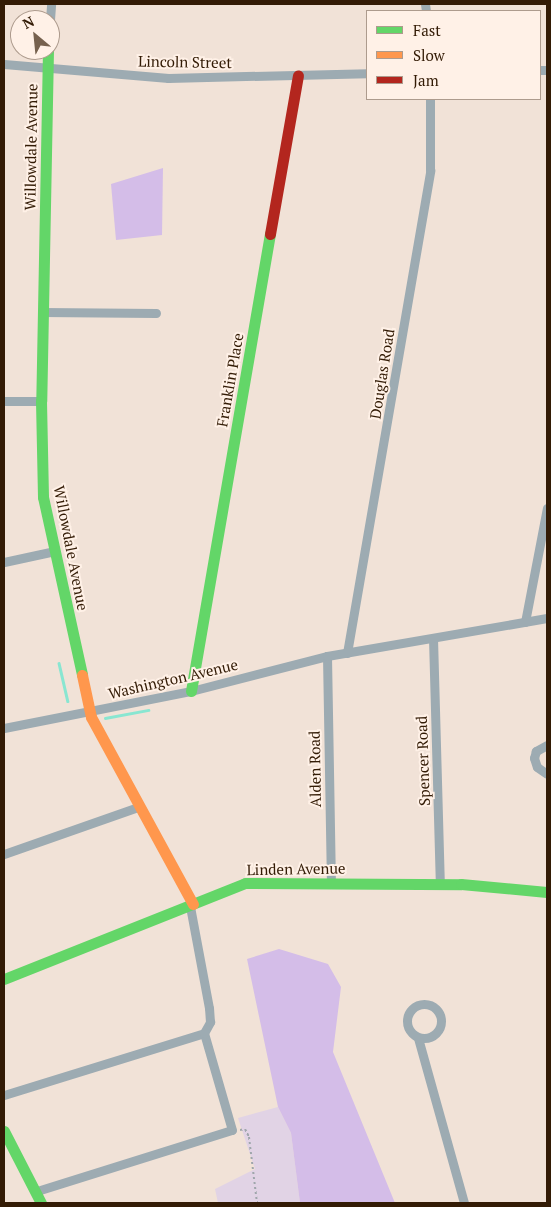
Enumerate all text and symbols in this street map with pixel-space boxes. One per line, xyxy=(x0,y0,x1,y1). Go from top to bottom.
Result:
north arrow xyxy=(10,10,60,60)
legend xyxy=(366,10,541,100)
text: N xyxy=(19,11,37,33)
text: Fast xyxy=(413,20,441,40)
text: Slow xyxy=(413,45,445,65)
street label: Lincoln Street xyxy=(138,52,232,72)
text: Jam xyxy=(413,70,439,90)
street label: Willowdale Avenue xyxy=(21,83,41,211)
street label: Douglas Road xyxy=(366,328,398,420)
street label: Franklin Place xyxy=(213,332,247,428)
street label: Willowdale Avenue xyxy=(50,484,92,612)
street label: Washington Avenue xyxy=(106,655,240,703)
street label: Spencer Road xyxy=(412,716,434,806)
street label: Alden Road xyxy=(305,731,325,807)
street label: Linden Avenue xyxy=(246,859,346,879)

